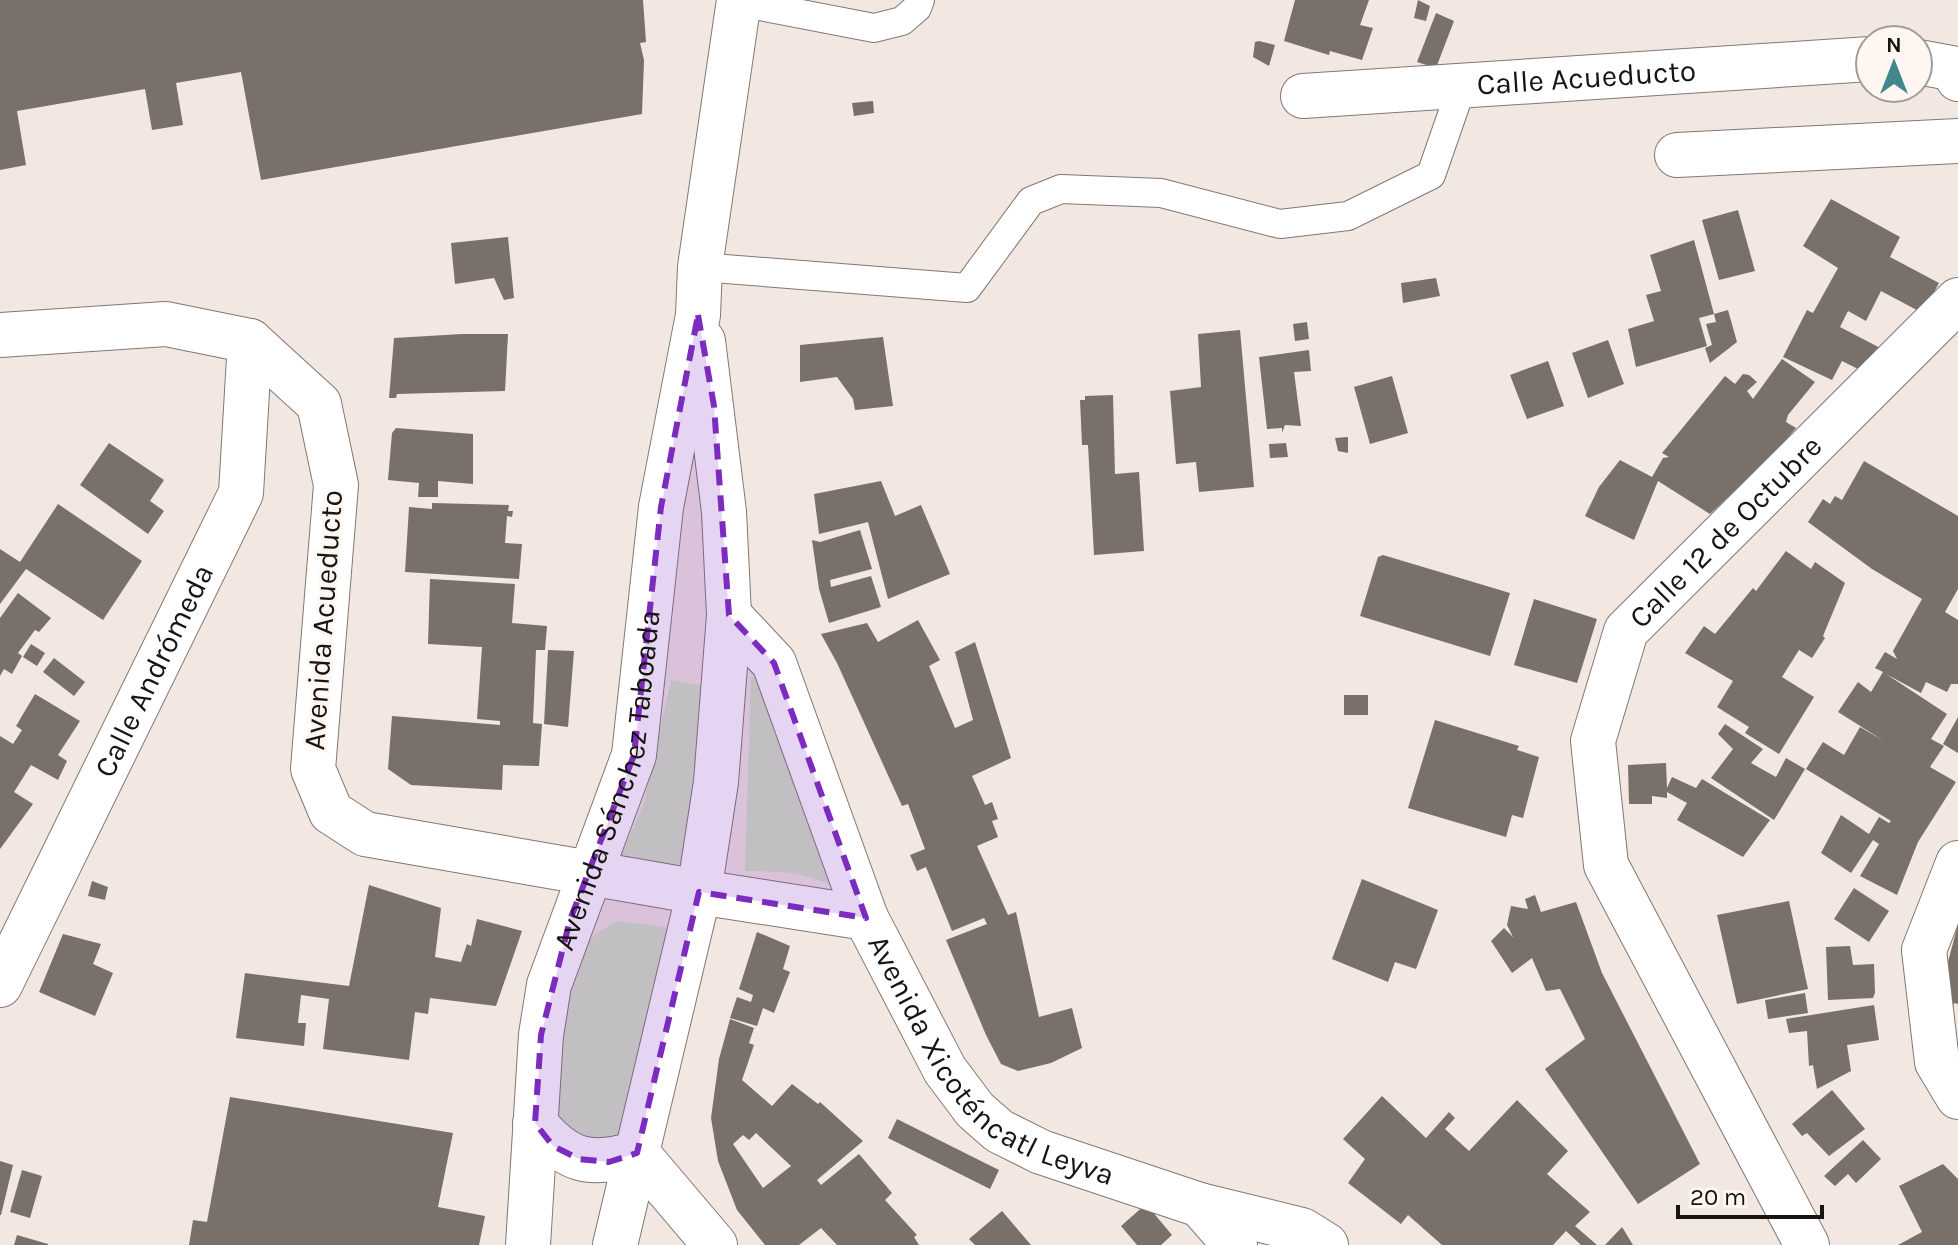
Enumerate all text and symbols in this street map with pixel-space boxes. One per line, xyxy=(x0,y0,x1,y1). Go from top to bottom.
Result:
north arrow xyxy=(1854,24,1934,104)
text: N xyxy=(1886,32,1902,58)
street label: Calle Acueducto xyxy=(1476,52,1697,103)
street label: Calle 12 de Octubre xyxy=(1622,428,1829,635)
street label: Avenida Acueducto xyxy=(296,489,350,751)
street label: Calle Andrómeda xyxy=(87,558,221,783)
street label: Avenida Sánchez Taboada xyxy=(546,608,668,955)
street label: Avenida Xicoténcatl Leyva xyxy=(860,929,1119,1193)
scale bar xyxy=(1678,1169,1822,1219)
text: 20 m xyxy=(1690,1183,1746,1211)

